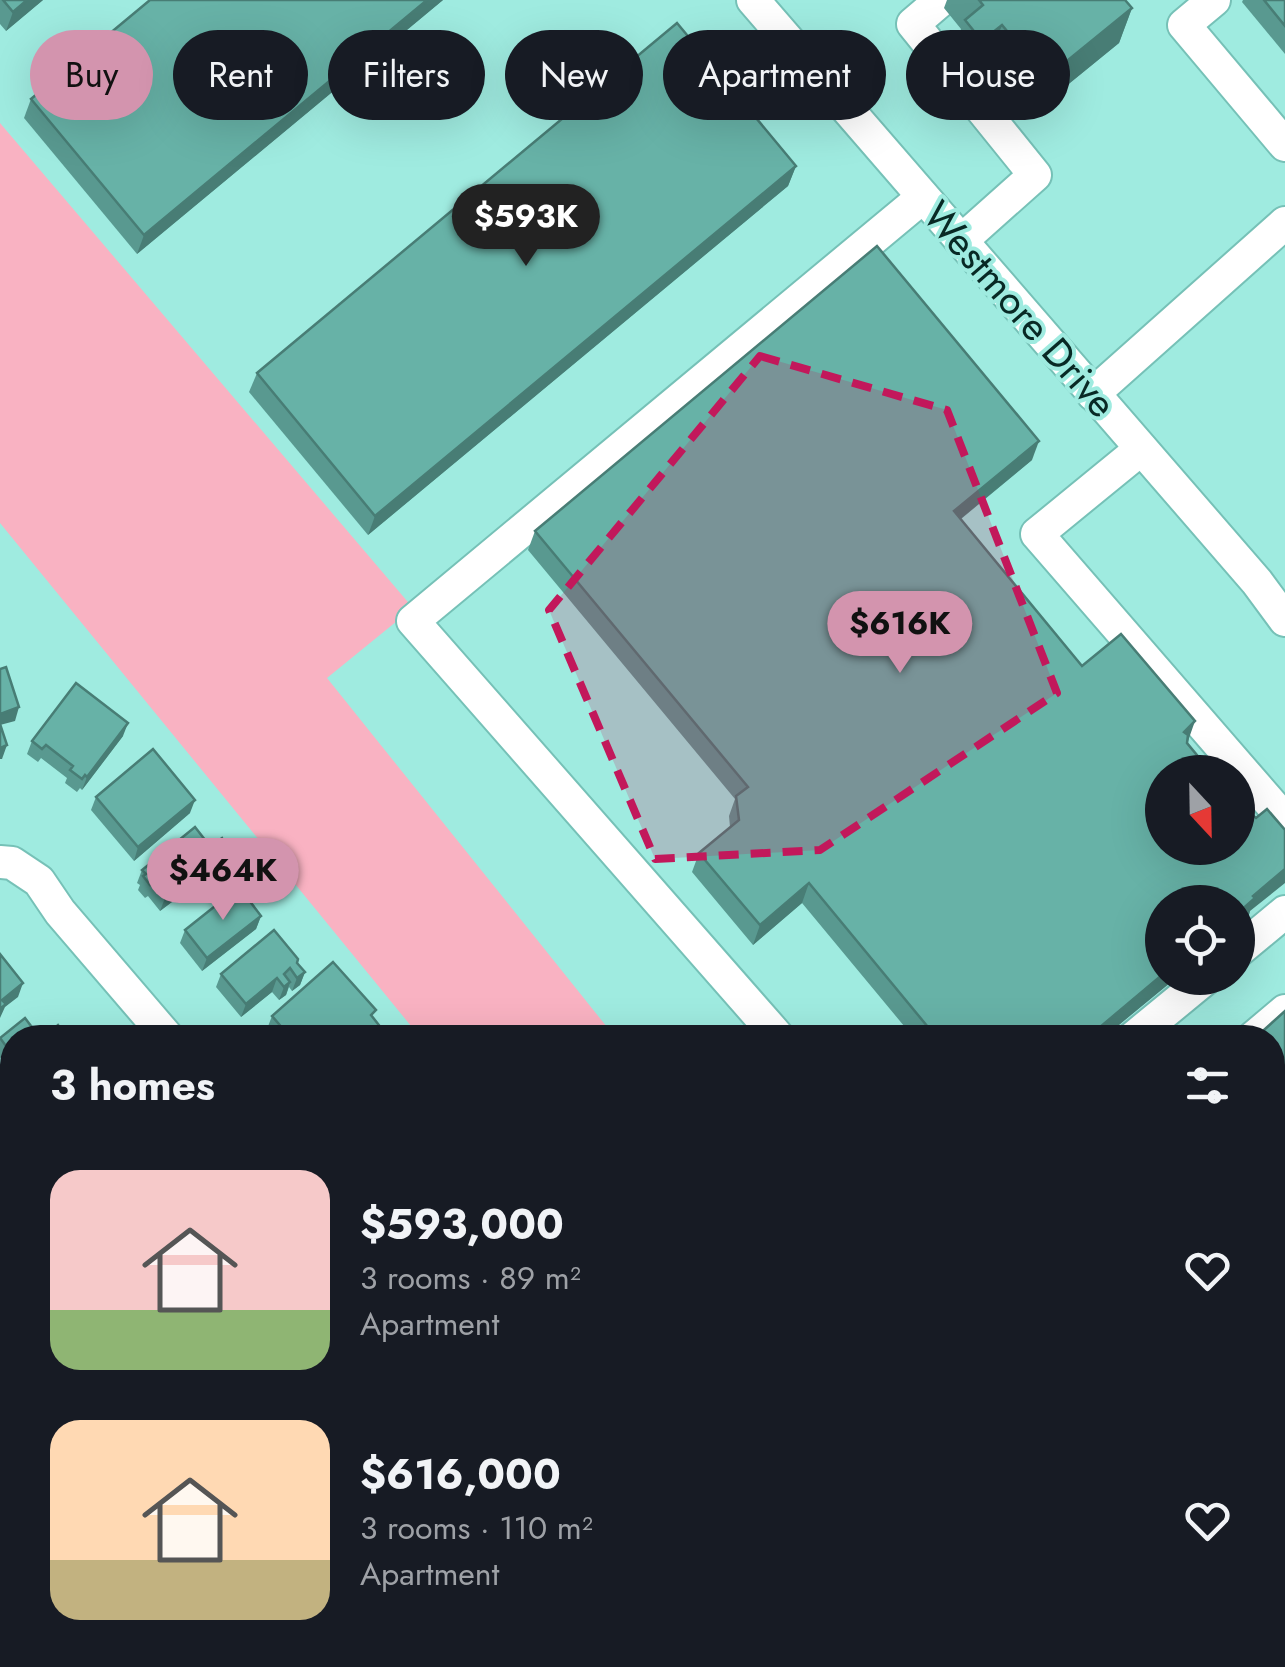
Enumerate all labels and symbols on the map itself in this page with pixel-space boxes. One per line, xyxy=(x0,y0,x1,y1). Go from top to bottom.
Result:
pin: $593K xyxy=(456,184,596,269)
street label: Westmore Drive xyxy=(909,188,1131,430)
pin: $616K xyxy=(830,591,970,676)
north arrow xyxy=(1145,755,1255,865)
pin: $464K xyxy=(153,838,293,923)

